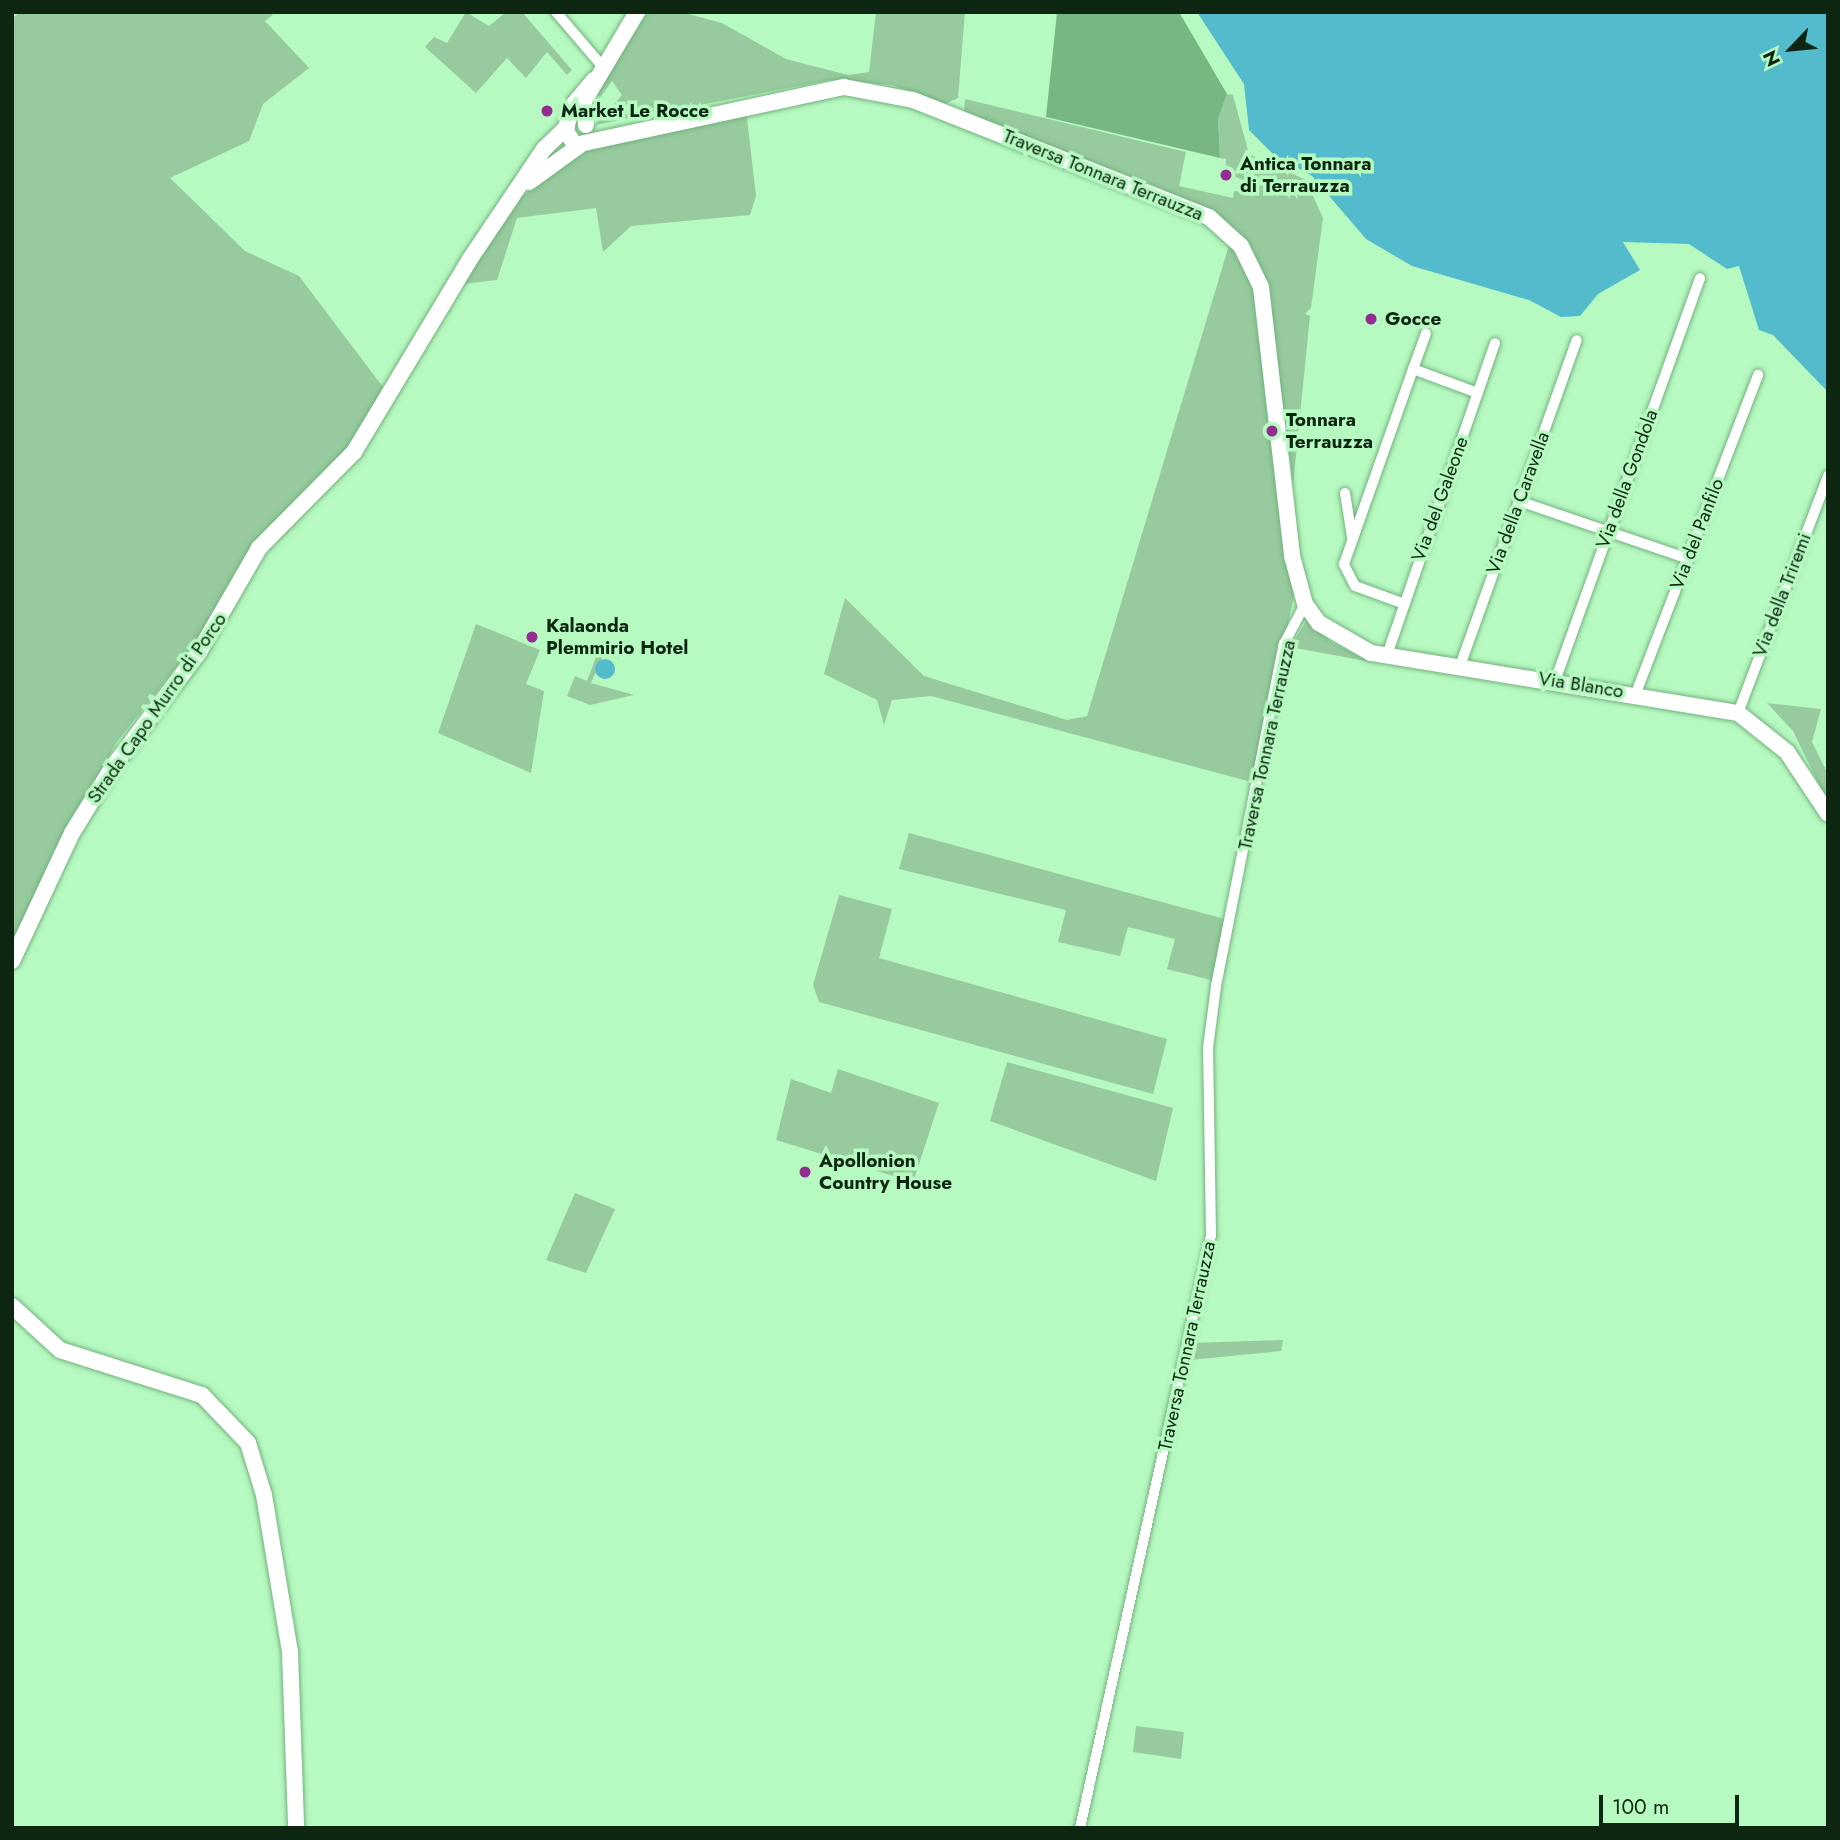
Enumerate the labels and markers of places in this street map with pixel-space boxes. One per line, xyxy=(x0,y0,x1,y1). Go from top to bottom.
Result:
place label: Market Le Rocce xyxy=(561,100,709,122)
marker: Market Le Rocce xyxy=(539,103,555,119)
place label: Antica Tonnara di Terrauzza xyxy=(1240,153,1372,197)
marker: Antica Tonnara di Terrauzza xyxy=(1218,167,1234,183)
place label: Gocce xyxy=(1385,308,1441,330)
marker: Gocce xyxy=(1363,311,1379,327)
place label: Tonnara Terrauzza xyxy=(1286,409,1373,453)
marker: Tonnara Terrauzza xyxy=(1264,423,1280,439)
place label: Kalaonda Plemmirio Hotel xyxy=(546,615,688,659)
marker: Kalaonda Plemmirio Hotel xyxy=(524,629,540,645)
place label: Apollonion Country House xyxy=(819,1150,952,1194)
marker: Apollonion Country House xyxy=(797,1164,813,1180)

